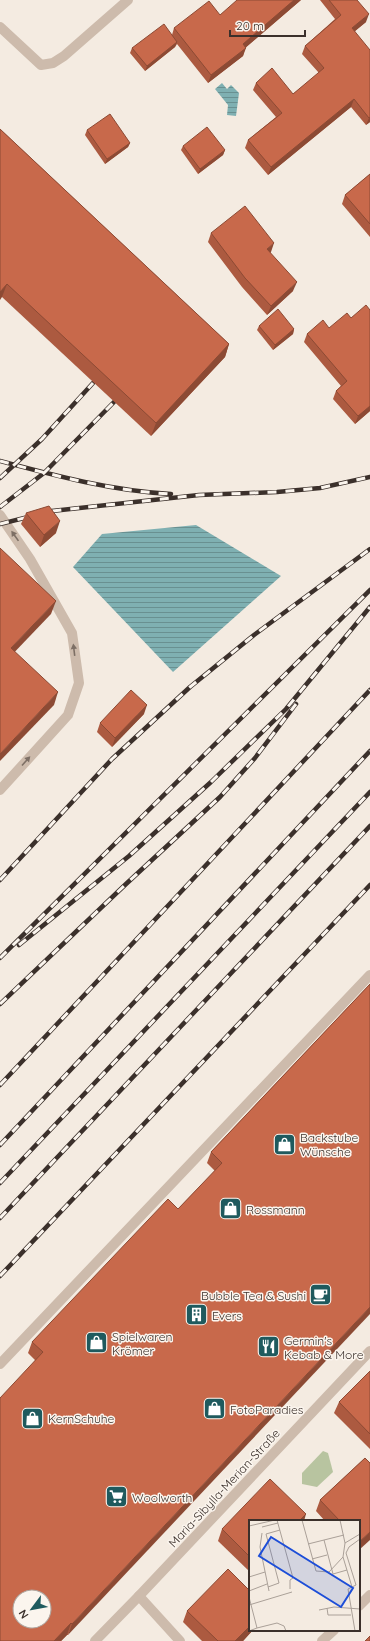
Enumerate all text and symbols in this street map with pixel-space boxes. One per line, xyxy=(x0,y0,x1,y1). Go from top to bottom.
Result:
scale bar xyxy=(230,12,305,38)
text: 20 m xyxy=(236,18,264,33)
one-way arrow xyxy=(11,530,18,541)
one-way arrow xyxy=(71,643,78,656)
one-way arrow xyxy=(21,757,30,766)
place label: Backstube Wünsche xyxy=(300,1130,358,1159)
shop icon: Backstube Wünsche xyxy=(271,1131,297,1157)
shop icon: Rossmann xyxy=(218,1196,244,1222)
place label: Rossmann xyxy=(246,1202,305,1217)
cafe icon: Bubble Tea & Sushi xyxy=(308,1282,334,1308)
place label: Bubble Tea & Sushi xyxy=(201,1288,306,1303)
building icon: Evers xyxy=(183,1302,209,1328)
place label: Evers xyxy=(212,1308,242,1323)
place label: Spielwaren Krömer xyxy=(112,1329,172,1358)
shop icon: Spielwaren Krömer xyxy=(84,1330,110,1356)
place label: Germin's Kebab & More xyxy=(284,1333,364,1362)
restaurant icon: Germin's Kebab & More xyxy=(256,1334,282,1360)
shop icon: FotoParadies xyxy=(201,1396,227,1422)
place label: FotoParadies xyxy=(230,1402,304,1417)
shop icon: KernSchuhe xyxy=(20,1405,46,1431)
place label: KernSchuhe xyxy=(48,1411,115,1426)
street label: Maria-Sibylla-Merian-Straße xyxy=(165,1425,283,1550)
supermarket icon: Woolworth xyxy=(103,1484,129,1510)
place label: Woolworth xyxy=(132,1490,192,1505)
inset map xyxy=(249,1520,360,1631)
north arrow xyxy=(12,1589,52,1629)
text: N xyxy=(15,1607,32,1621)

